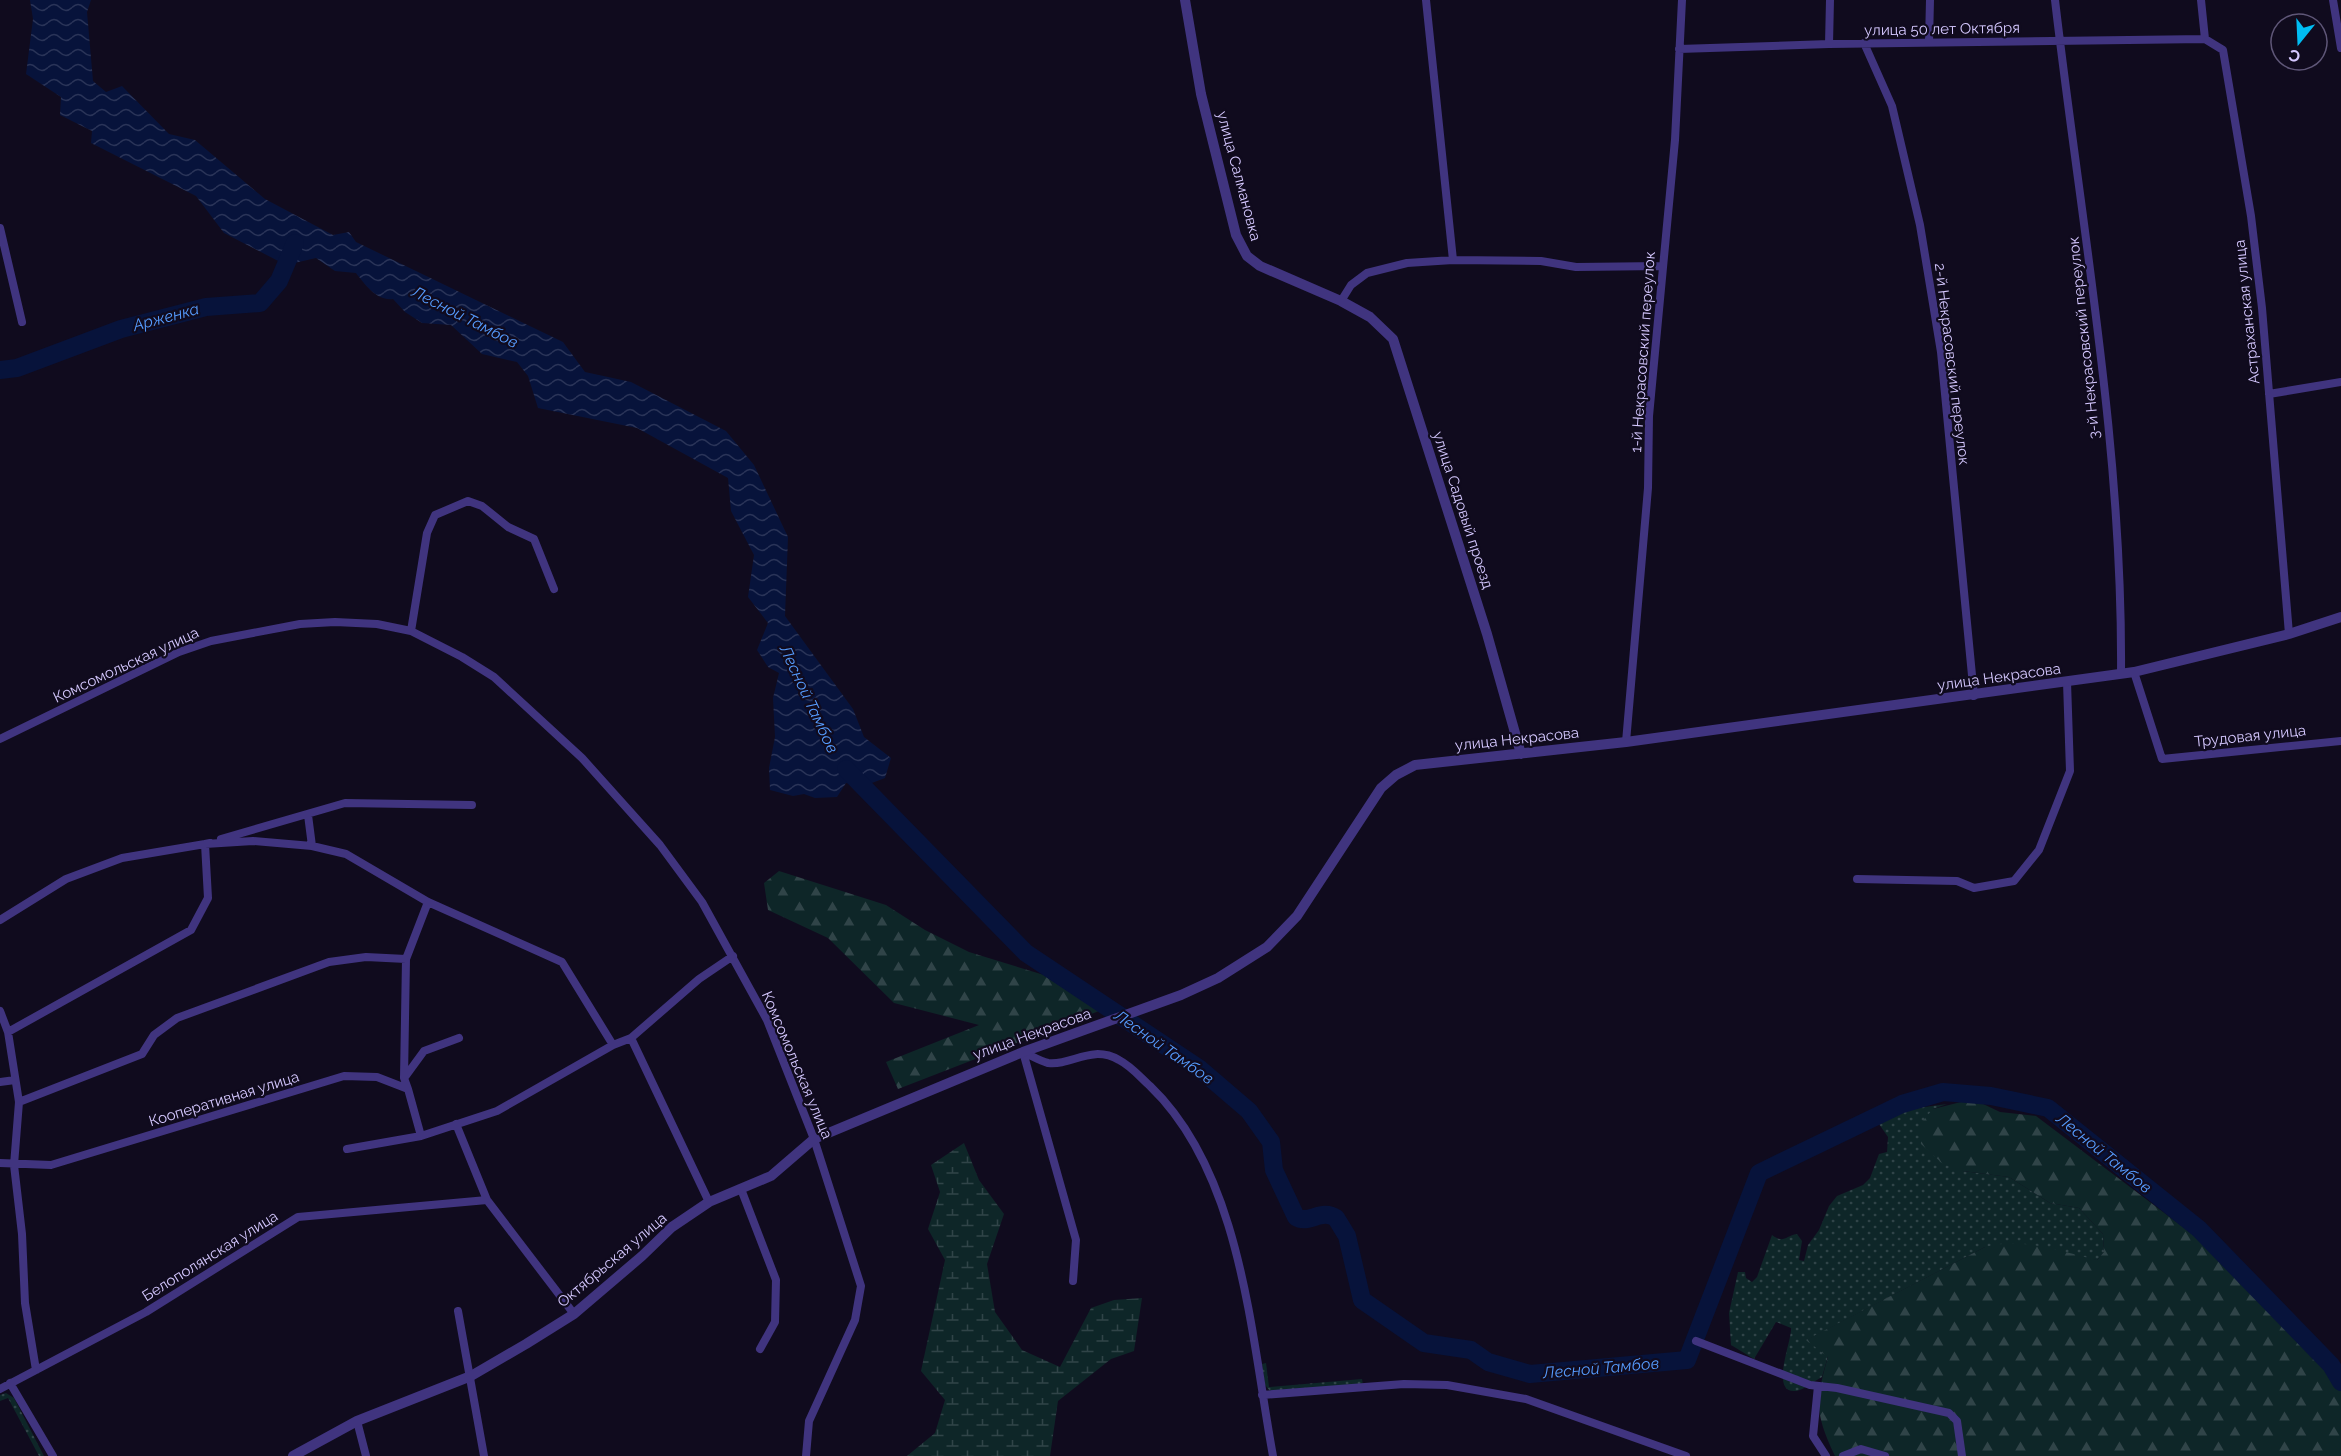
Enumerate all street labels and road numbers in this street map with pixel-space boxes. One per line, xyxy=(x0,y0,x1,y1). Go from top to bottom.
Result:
street label: улица 50 лет Октября xyxy=(1864,19,2020,39)
street label: улица Салмановка xyxy=(1213,109,1265,243)
street label: 3-й Некрасовский переулок xyxy=(2064,236,2104,440)
street label: Астраханская улица xyxy=(2230,239,2264,385)
street label: 1-й Некрасовский переулок xyxy=(1627,251,1659,453)
street label: 2-й Некрасовский переулок xyxy=(1931,262,1973,466)
street label: улица Садовый проезд xyxy=(1429,429,1497,591)
street label: Комсомольская улица xyxy=(50,623,202,707)
street label: улица Некрасова xyxy=(1936,659,2062,695)
street label: Трудовая улица xyxy=(2193,721,2307,751)
street label: улица Некрасова xyxy=(1454,724,1580,754)
street label: Комсомольская улица xyxy=(758,988,836,1142)
street label: улица Некрасова xyxy=(970,1004,1094,1064)
street label: Кооперативная улица xyxy=(147,1068,301,1130)
street label: Белополянская улица xyxy=(139,1207,281,1305)
street label: Октябрьская улица xyxy=(554,1209,670,1311)

